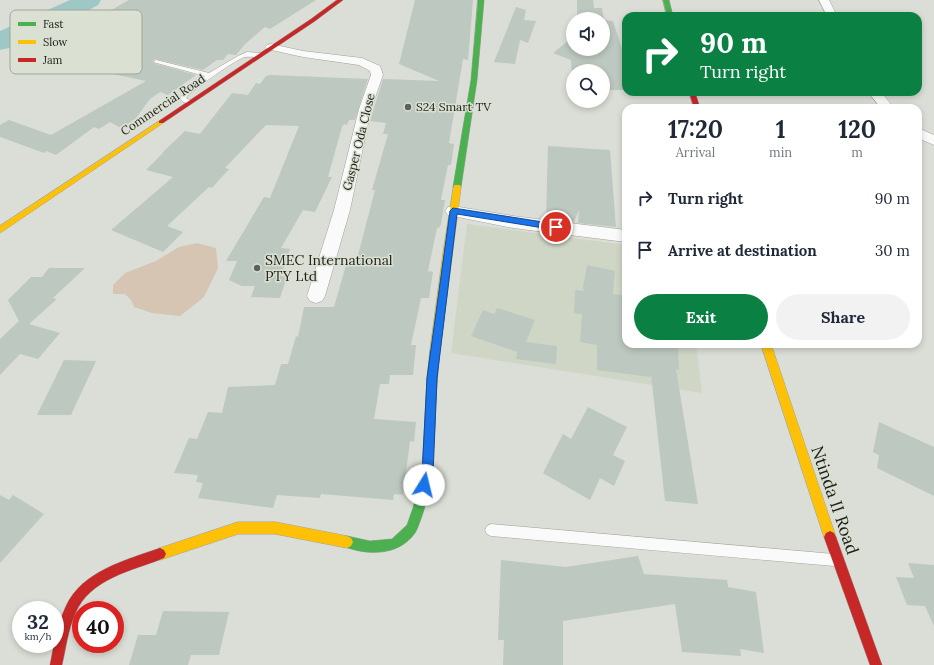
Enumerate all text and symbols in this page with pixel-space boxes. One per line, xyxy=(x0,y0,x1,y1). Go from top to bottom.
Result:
legend xyxy=(10,10,142,74)
map controls xyxy=(566,12,610,108)
button: sound xyxy=(566,12,610,56)
text: Fast xyxy=(43,17,64,31)
text: 90 m xyxy=(700,25,767,61)
icon: right xyxy=(634,28,686,80)
text: Slow xyxy=(43,35,68,49)
text: Jam xyxy=(42,53,63,67)
text: Turn right xyxy=(700,60,786,83)
button: search xyxy=(566,64,610,108)
street label: Commercial Road xyxy=(118,71,208,138)
street label: Gasper Oda Close xyxy=(339,91,378,192)
place label: S24 Smart TV xyxy=(416,99,492,114)
marker: S24 Smart TV xyxy=(403,102,413,112)
text: 17:20 xyxy=(668,114,723,145)
text: 1 xyxy=(776,114,785,145)
text: 120 xyxy=(838,114,876,145)
text: Arrival xyxy=(676,144,715,161)
text: min xyxy=(769,144,792,161)
text: m xyxy=(851,144,863,161)
icon: right xyxy=(634,187,656,209)
text: Turn right xyxy=(668,189,744,208)
text: 90 m xyxy=(875,189,910,208)
pin xyxy=(539,210,573,244)
icon: arrive xyxy=(545,216,567,238)
icon: arrive xyxy=(634,239,656,261)
text: Arrive at destination xyxy=(668,241,817,260)
text: 30 m xyxy=(875,241,910,260)
place label: SMEC International PTY Ltd xyxy=(265,251,393,285)
marker: SMEC International PTY Ltd xyxy=(252,263,262,273)
button: Exit xyxy=(634,294,768,340)
button: Share xyxy=(776,294,910,340)
street label: Ntinda II Road xyxy=(806,443,864,557)
position arrow xyxy=(403,464,445,506)
speed limit sign: 40 xyxy=(72,601,124,653)
text: 32 xyxy=(27,609,49,634)
text: km/h xyxy=(24,630,52,643)

